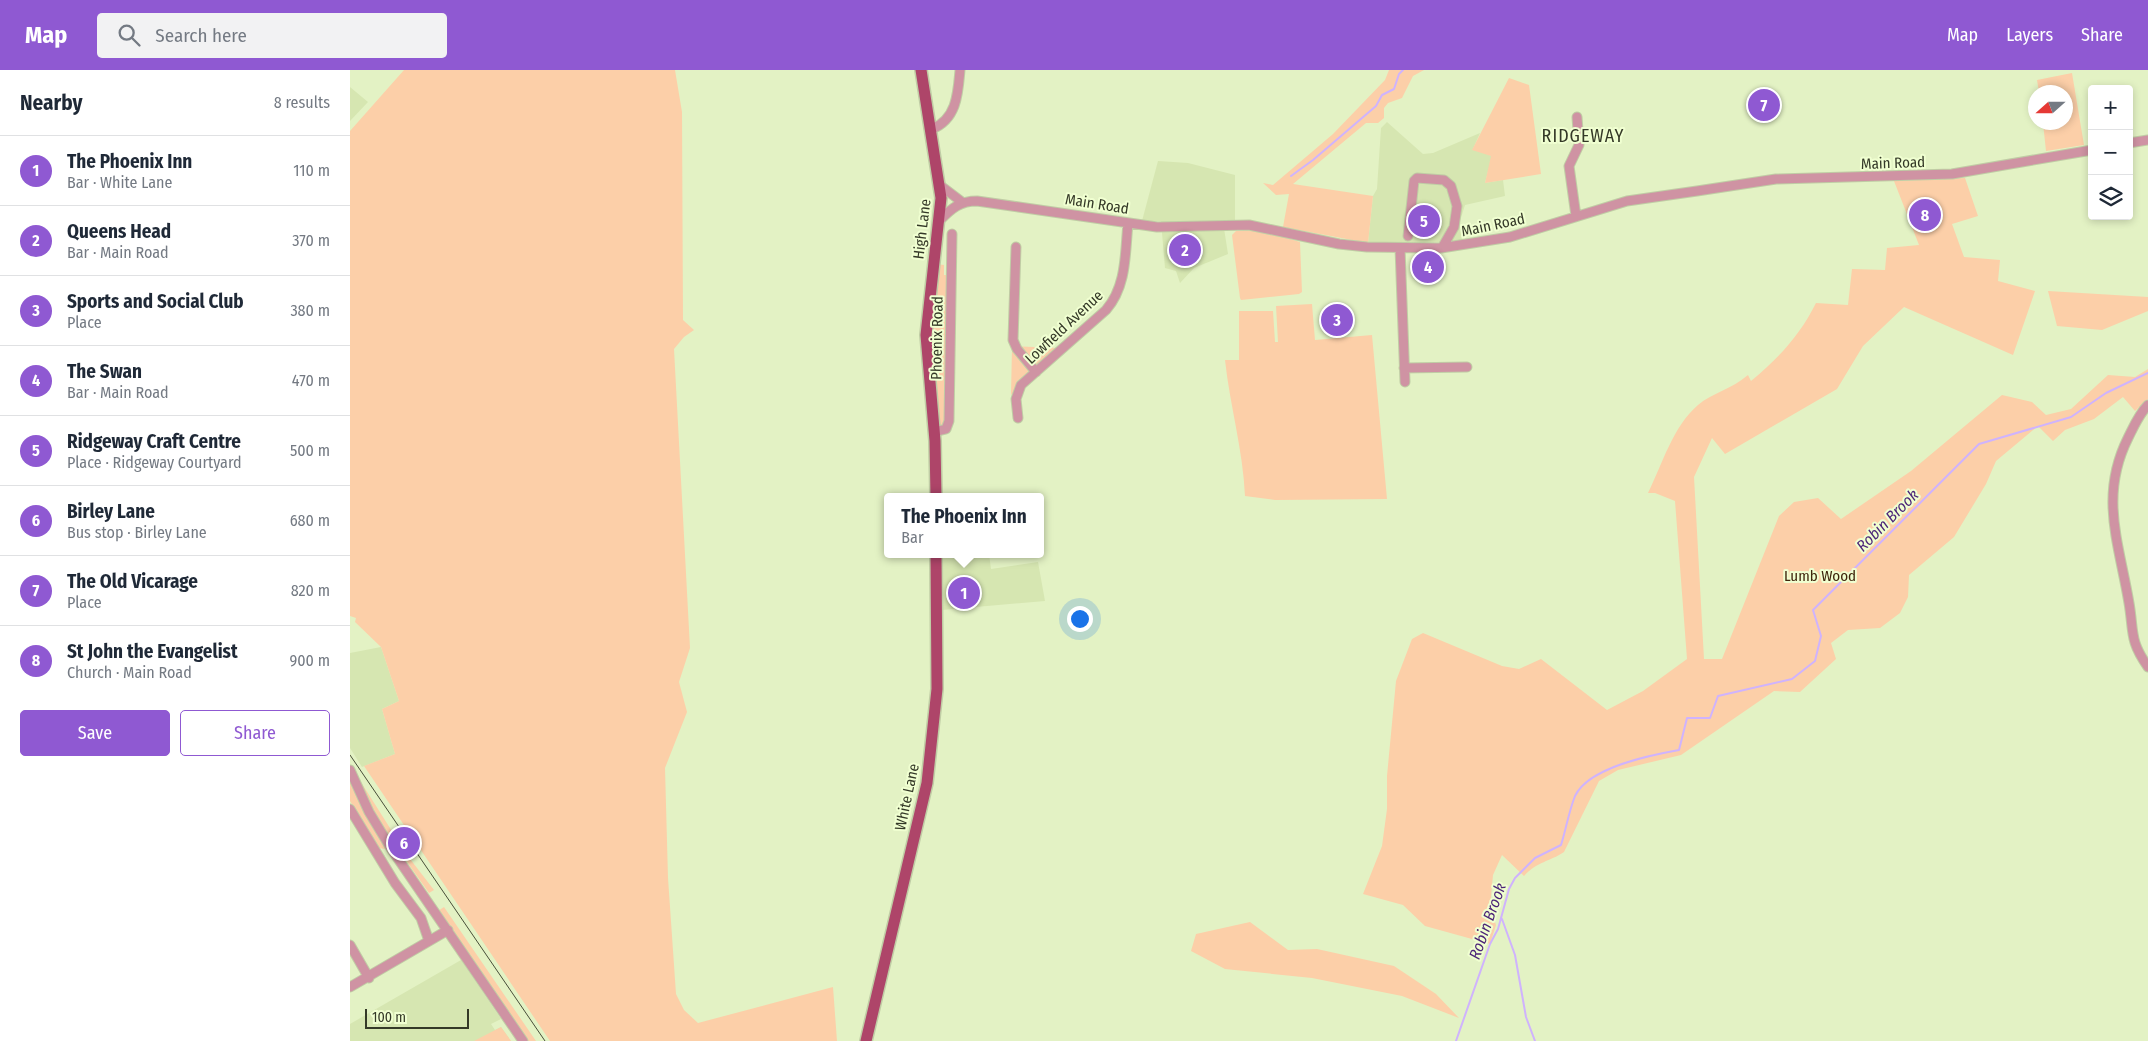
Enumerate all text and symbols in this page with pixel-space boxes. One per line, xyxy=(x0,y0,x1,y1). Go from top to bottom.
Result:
search box xyxy=(97,13,447,58)
text: Map xyxy=(25,21,67,49)
icon: search xyxy=(115,21,143,49)
text: Search here xyxy=(155,24,247,47)
text: Map xyxy=(1947,24,1978,46)
text: Layers xyxy=(2006,24,2053,46)
text: Share xyxy=(2081,24,2123,46)
north arrow xyxy=(2028,85,2073,130)
map controls xyxy=(2088,85,2133,220)
button: + xyxy=(2088,85,2133,130)
pin: 7 xyxy=(1748,86,1780,124)
text: Nearby xyxy=(20,90,82,116)
text: 8 results xyxy=(274,93,330,112)
district label: RIDGEWAY xyxy=(1542,125,1624,147)
button: − xyxy=(2088,130,2133,175)
text: The Phoenix Inn xyxy=(67,150,192,173)
street label: Main Road xyxy=(1861,153,1925,173)
text: 1 xyxy=(33,161,39,180)
text: 110 m xyxy=(293,161,330,180)
text: Bar · White Lane xyxy=(67,173,172,192)
button: layers xyxy=(2088,175,2133,220)
street label: Main Road xyxy=(1064,190,1130,218)
pin: 8 xyxy=(1909,196,1941,234)
street label: High Lane xyxy=(909,198,935,260)
pin: 5 xyxy=(1408,202,1440,240)
street label: Main Road xyxy=(1460,210,1526,240)
text: Queens Head xyxy=(67,220,171,243)
text: 2 xyxy=(32,231,40,250)
text: 370 m xyxy=(292,231,330,250)
pin: 2 xyxy=(1169,231,1201,269)
text: Bar · Main Road xyxy=(67,243,169,262)
pin: 4 xyxy=(1412,248,1444,286)
street label: Lowfield Avenue xyxy=(1021,286,1107,368)
text: Sports and Social Club xyxy=(67,290,244,313)
street label: Phoenix Road xyxy=(927,296,947,380)
text: 3 xyxy=(32,301,40,320)
text: 380 m xyxy=(290,301,330,320)
pin: 3 xyxy=(1321,301,1353,339)
text: Place xyxy=(67,313,102,332)
text: The Swan xyxy=(67,360,142,383)
text: 4 xyxy=(32,371,40,390)
text: 470 m xyxy=(292,371,330,390)
text: Bar · Main Road xyxy=(67,383,169,402)
text: Ridgeway Craft Centre xyxy=(67,430,241,453)
text: 5 xyxy=(32,441,40,460)
text: 500 m xyxy=(290,441,330,460)
text: Place · Ridgeway Courtyard xyxy=(67,453,242,472)
water label: Robin Brook xyxy=(1852,485,1922,555)
popup xyxy=(884,493,1044,558)
text: Birley Lane xyxy=(67,500,155,523)
text: The Phoenix Inn xyxy=(901,505,1027,528)
text: 6 xyxy=(32,511,40,530)
text: 680 m xyxy=(290,511,330,530)
text: Bus stop · Birley Lane xyxy=(67,523,207,542)
text: Bar xyxy=(901,528,924,547)
park label: Lumb Wood xyxy=(1784,567,1856,585)
text: The Old Vicarage xyxy=(67,570,198,593)
pin: 1 xyxy=(948,574,980,612)
text: 7 xyxy=(33,581,39,600)
text: 820 m xyxy=(291,581,330,600)
text: Place xyxy=(67,593,102,612)
your location xyxy=(1067,606,1093,632)
text: St John the Evangelist xyxy=(67,640,238,663)
text: 8 xyxy=(32,651,40,670)
text: 900 m xyxy=(289,651,330,670)
text: Church · Main Road xyxy=(67,663,192,682)
button: Save xyxy=(20,710,170,756)
button: Share xyxy=(180,710,330,756)
street label: White Lane xyxy=(891,762,923,832)
pin: 6 xyxy=(388,824,420,862)
water label: Robin Brook xyxy=(1465,880,1510,962)
scale bar xyxy=(365,1006,469,1029)
text: 100 m xyxy=(372,1009,406,1026)

